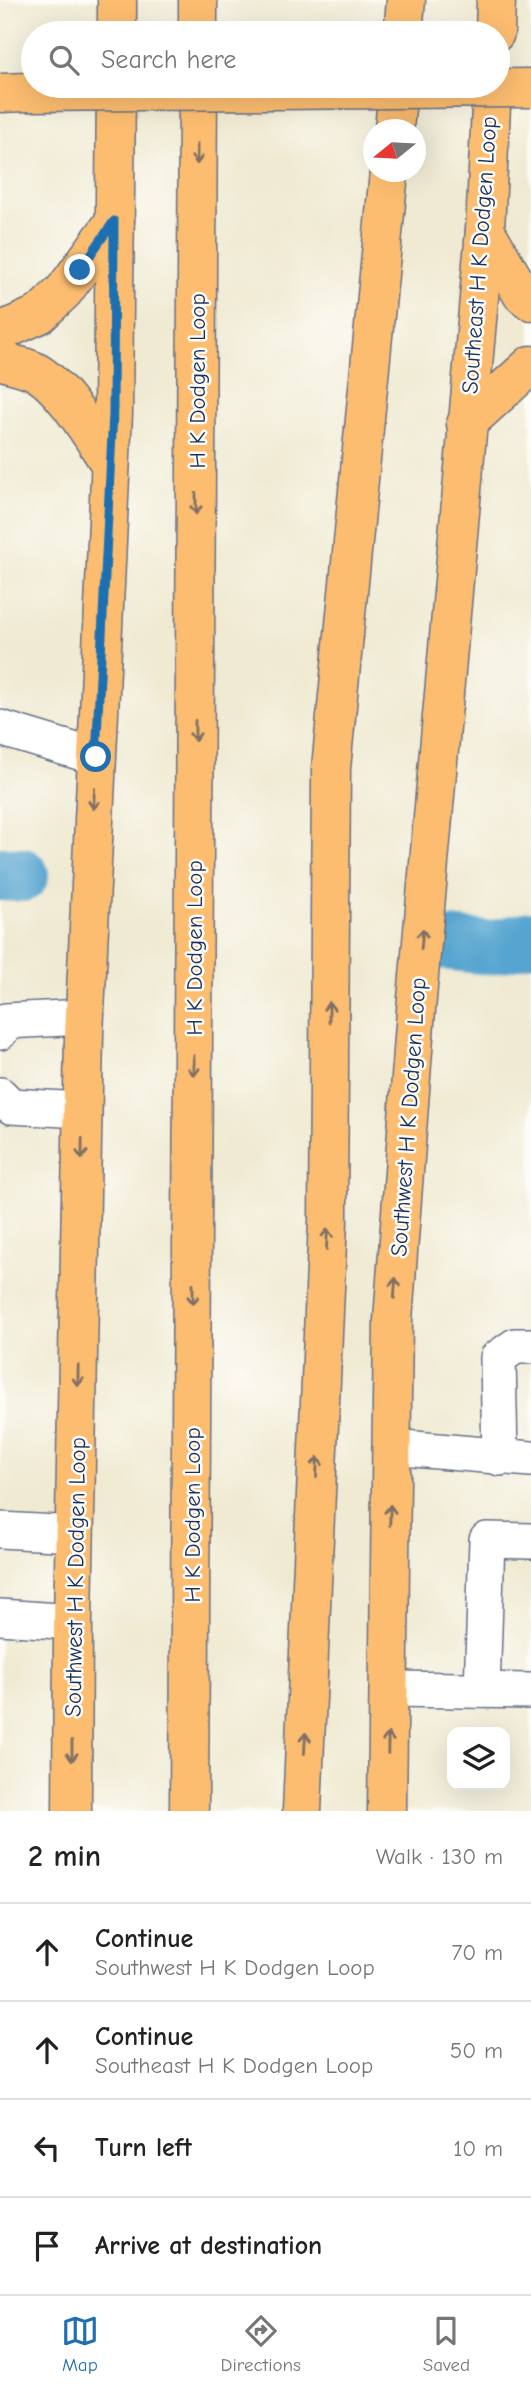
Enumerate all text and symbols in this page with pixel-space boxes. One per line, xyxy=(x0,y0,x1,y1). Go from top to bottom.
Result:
search box xyxy=(21,21,510,98)
icon: search xyxy=(45,41,83,79)
text: Search here xyxy=(101,45,236,75)
street label: Southeast H K Dodgen Loop xyxy=(456,115,503,395)
north arrow xyxy=(363,119,426,182)
one-way arrow xyxy=(190,142,204,165)
route end xyxy=(64,254,95,285)
street label: H K Dodgen Loop xyxy=(184,293,211,469)
one-way arrow xyxy=(189,492,203,515)
one-way arrow xyxy=(188,720,202,743)
route start xyxy=(80,741,111,772)
one-way arrow xyxy=(88,787,101,810)
street label: H K Dodgen Loop xyxy=(181,860,208,1036)
one-way arrow xyxy=(416,928,429,951)
street label: Southwest H K Dodgen Loop xyxy=(385,977,432,1257)
one-way arrow xyxy=(322,1001,336,1024)
one-way arrow xyxy=(187,1054,201,1077)
one-way arrow xyxy=(75,1137,89,1160)
one-way arrow xyxy=(321,1228,334,1251)
one-way arrow xyxy=(389,1277,402,1300)
one-way arrow xyxy=(186,1282,200,1305)
one-way arrow xyxy=(71,1365,85,1388)
street label: H K Dodgen Loop xyxy=(179,1427,206,1603)
street label: Southwest H K Dodgen Loop xyxy=(60,1437,91,1717)
one-way arrow xyxy=(311,1455,324,1478)
one-way arrow xyxy=(384,1504,397,1527)
map controls xyxy=(447,1727,510,1790)
button: layers xyxy=(447,1727,510,1790)
one-way arrow xyxy=(298,1732,311,1755)
one-way arrow xyxy=(381,1732,395,1755)
one-way arrow xyxy=(65,1739,79,1762)
text: 2 min xyxy=(28,1839,101,1874)
text: Walk · 130 m xyxy=(376,1843,503,1870)
text: Continue xyxy=(95,1924,193,1954)
icon: ahead xyxy=(28,1933,66,1971)
text: 70 m xyxy=(451,1939,503,1966)
text: Southwest H K Dodgen Loop xyxy=(95,1954,375,1981)
text: Continue xyxy=(95,2022,193,2052)
icon: ahead xyxy=(28,2031,66,2069)
text: 50 m xyxy=(450,2037,503,2064)
text: Southeast H K Dodgen Loop xyxy=(95,2052,373,2079)
icon: left xyxy=(28,2129,66,2167)
text: Turn left xyxy=(95,2133,192,2163)
text: 10 m xyxy=(453,2135,503,2162)
icon: arrive xyxy=(28,2227,66,2265)
text: Arrive at destination xyxy=(95,2231,322,2261)
tab: Map xyxy=(61,2312,99,2376)
tab: Directions xyxy=(221,2312,301,2376)
tab: Saved xyxy=(423,2312,470,2376)

